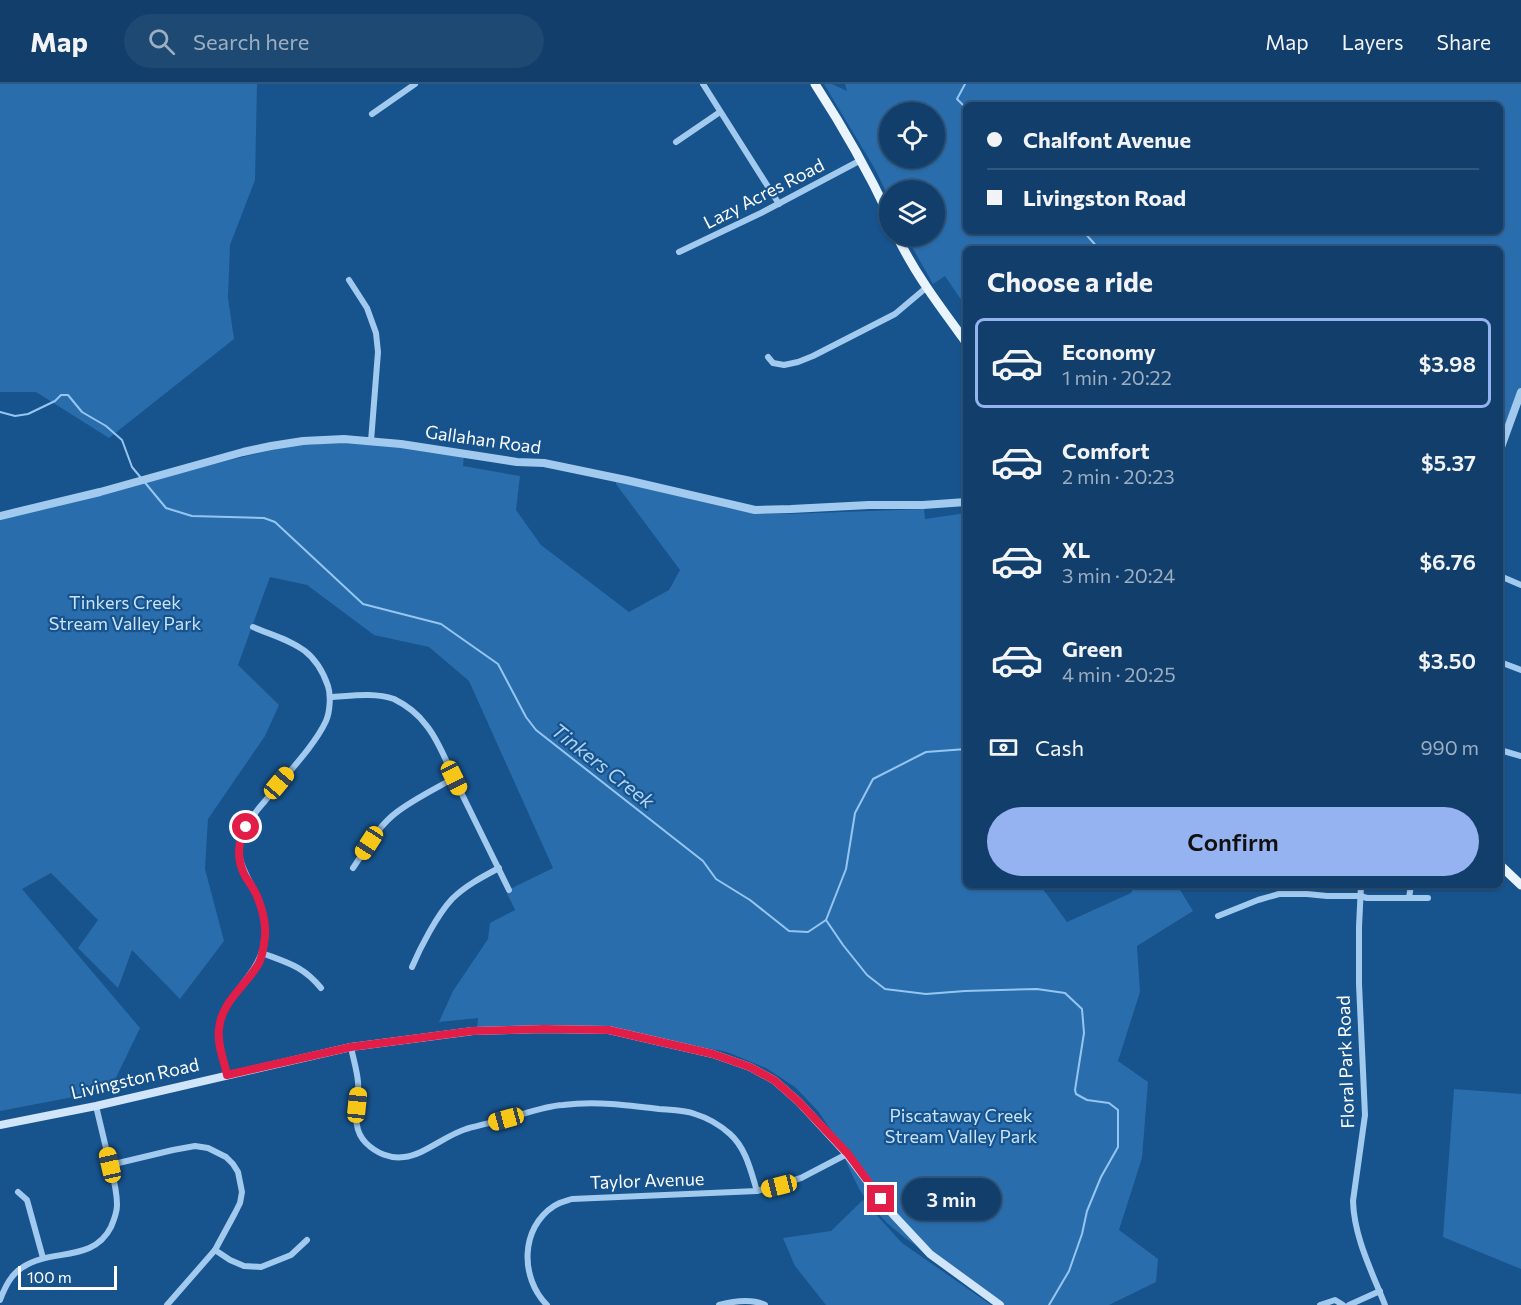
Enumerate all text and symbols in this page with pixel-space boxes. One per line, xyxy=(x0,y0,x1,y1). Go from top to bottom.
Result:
search box xyxy=(124,14,544,68)
text: Map xyxy=(30,24,88,58)
icon: search xyxy=(145,25,178,58)
text: Search here xyxy=(193,28,309,55)
text: Map xyxy=(1265,29,1309,54)
text: Layers xyxy=(1342,29,1404,54)
text: Share xyxy=(1437,29,1491,54)
map controls xyxy=(879,102,945,246)
button: locate xyxy=(879,102,945,168)
text: Chalfont Avenue xyxy=(1023,126,1191,153)
street label: Lazy Acres Road xyxy=(700,153,828,233)
button: layers xyxy=(879,180,945,246)
text: Livingston Road xyxy=(1023,184,1186,211)
text: Choose a ride xyxy=(987,265,1153,298)
icon: car xyxy=(990,336,1044,390)
text: Economy xyxy=(1062,338,1156,365)
text: $3.98 xyxy=(1419,350,1476,377)
text: 1 min · 20:22 xyxy=(1062,365,1172,389)
street label: Gallahan Road xyxy=(424,420,542,458)
icon: car xyxy=(990,435,1044,489)
text: Comfort xyxy=(1062,437,1150,464)
text: $5.37 xyxy=(1421,449,1476,476)
text: 2 min · 20:23 xyxy=(1062,464,1175,488)
icon: car xyxy=(990,534,1044,588)
text: XL xyxy=(1062,536,1090,563)
text: $6.76 xyxy=(1420,548,1476,575)
text: 3 min · 20:24 xyxy=(1062,563,1175,587)
park label: Tinkers Creek Stream Valley Park xyxy=(49,591,201,634)
icon: car xyxy=(990,633,1044,687)
text: Green xyxy=(1062,635,1123,662)
text: $3.50 xyxy=(1418,647,1476,674)
text: 4 min · 20:25 xyxy=(1062,662,1176,686)
water label: Tinkers Creek xyxy=(547,718,661,814)
icon: cash xyxy=(987,731,1020,764)
text: Cash xyxy=(1035,734,1084,761)
text: 990 m xyxy=(1420,735,1479,759)
car xyxy=(438,758,470,798)
car xyxy=(261,763,297,803)
button: Confirm xyxy=(987,807,1479,876)
route start xyxy=(232,813,259,840)
car xyxy=(352,823,386,863)
street label: Floral Park Road xyxy=(1332,995,1358,1129)
street label: Livingston Road xyxy=(69,1053,201,1103)
car xyxy=(346,1086,368,1124)
park label: Piscataway Creek Stream Valley Park xyxy=(885,1104,1037,1147)
car xyxy=(486,1106,526,1132)
car xyxy=(97,1145,123,1185)
street label: Taylor Avenue xyxy=(589,1167,705,1193)
car xyxy=(759,1173,799,1199)
callout: 3 min xyxy=(902,1178,1001,1220)
route end xyxy=(867,1185,894,1212)
text: 3 min xyxy=(927,1187,976,1211)
scale bar xyxy=(18,1263,117,1290)
text: 100 m xyxy=(27,1267,72,1286)

